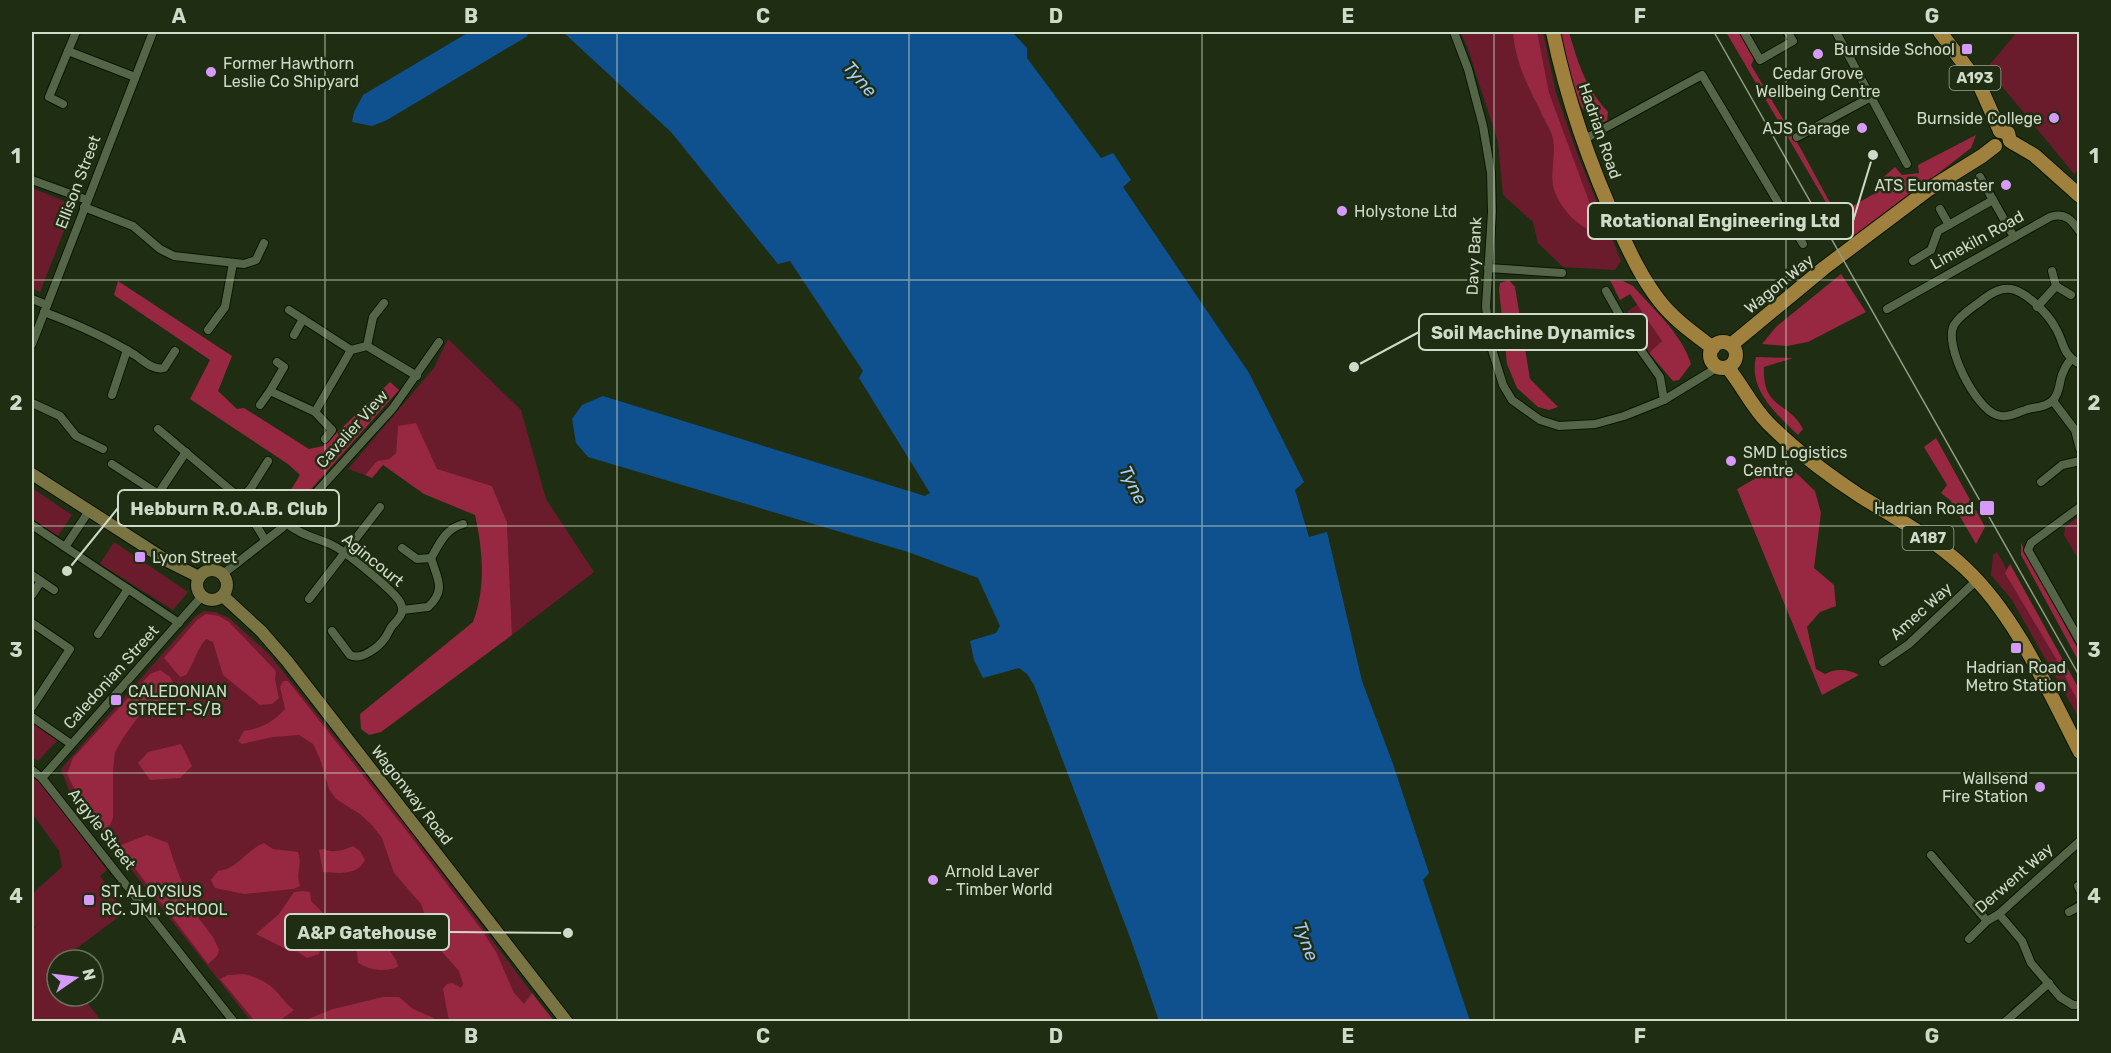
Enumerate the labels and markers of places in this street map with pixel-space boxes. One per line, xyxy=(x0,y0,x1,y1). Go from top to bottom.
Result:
place label: Burnside School xyxy=(1834,40,1955,59)
marker: Burnside School xyxy=(1960,42,1974,56)
marker: Cedar Grove Wellbeing Centre xyxy=(1811,47,1825,61)
place label: Former Hawthorn Leslie Co Shipyard xyxy=(223,54,359,91)
place label: Cedar Grove Wellbeing Centre xyxy=(1755,64,1881,101)
marker: Former Hawthorn Leslie Co Shipyard xyxy=(204,65,218,79)
place label: Burnside College xyxy=(1916,109,2042,128)
marker: Burnside College xyxy=(2047,111,2061,125)
place label: AJS Garage xyxy=(1762,119,1850,138)
marker: AJS Garage xyxy=(1855,121,1869,135)
place label: ATS Euromaster xyxy=(1875,176,1994,195)
marker: ATS Euromaster xyxy=(1999,178,2013,192)
place label: Holystone Ltd xyxy=(1354,202,1457,221)
callout: Rotational Engineering Ltd xyxy=(1588,203,1853,239)
marker: Holystone Ltd xyxy=(1335,204,1349,218)
callout: Soil Machine Dynamics xyxy=(1419,314,1647,350)
place label: SMD Logistics Centre xyxy=(1743,443,1847,480)
marker: SMD Logistics Centre xyxy=(1724,454,1738,468)
callout: Hebburn R.O.A.B. Club xyxy=(118,490,339,526)
place label: Hadrian Road xyxy=(1874,499,1974,518)
marker: Hadrian Road xyxy=(1978,499,1996,517)
place label: Lyon Street xyxy=(152,548,237,567)
marker: Lyon Street xyxy=(133,550,147,564)
marker: Hadrian Road Metro Station xyxy=(2009,641,2023,655)
place label: Hadrian Road Metro Station xyxy=(1966,658,2066,695)
place label: CALEDONIAN STREET-S/B xyxy=(128,682,227,719)
marker: CALEDONIAN STREET-S/B xyxy=(109,693,123,707)
place label: Wallsend Fire Station xyxy=(1942,769,2028,806)
marker: Wallsend Fire Station xyxy=(2033,780,2047,794)
place label: Arnold Laver - Timber World xyxy=(945,862,1053,899)
marker: Arnold Laver - Timber World xyxy=(926,873,940,887)
place label: ST. ALOYSIUS RC. JMI. SCHOOL xyxy=(101,882,228,919)
marker: ST. ALOYSIUS RC. JMI. SCHOOL xyxy=(82,893,96,907)
callout: A&P Gatehouse xyxy=(285,914,449,950)

